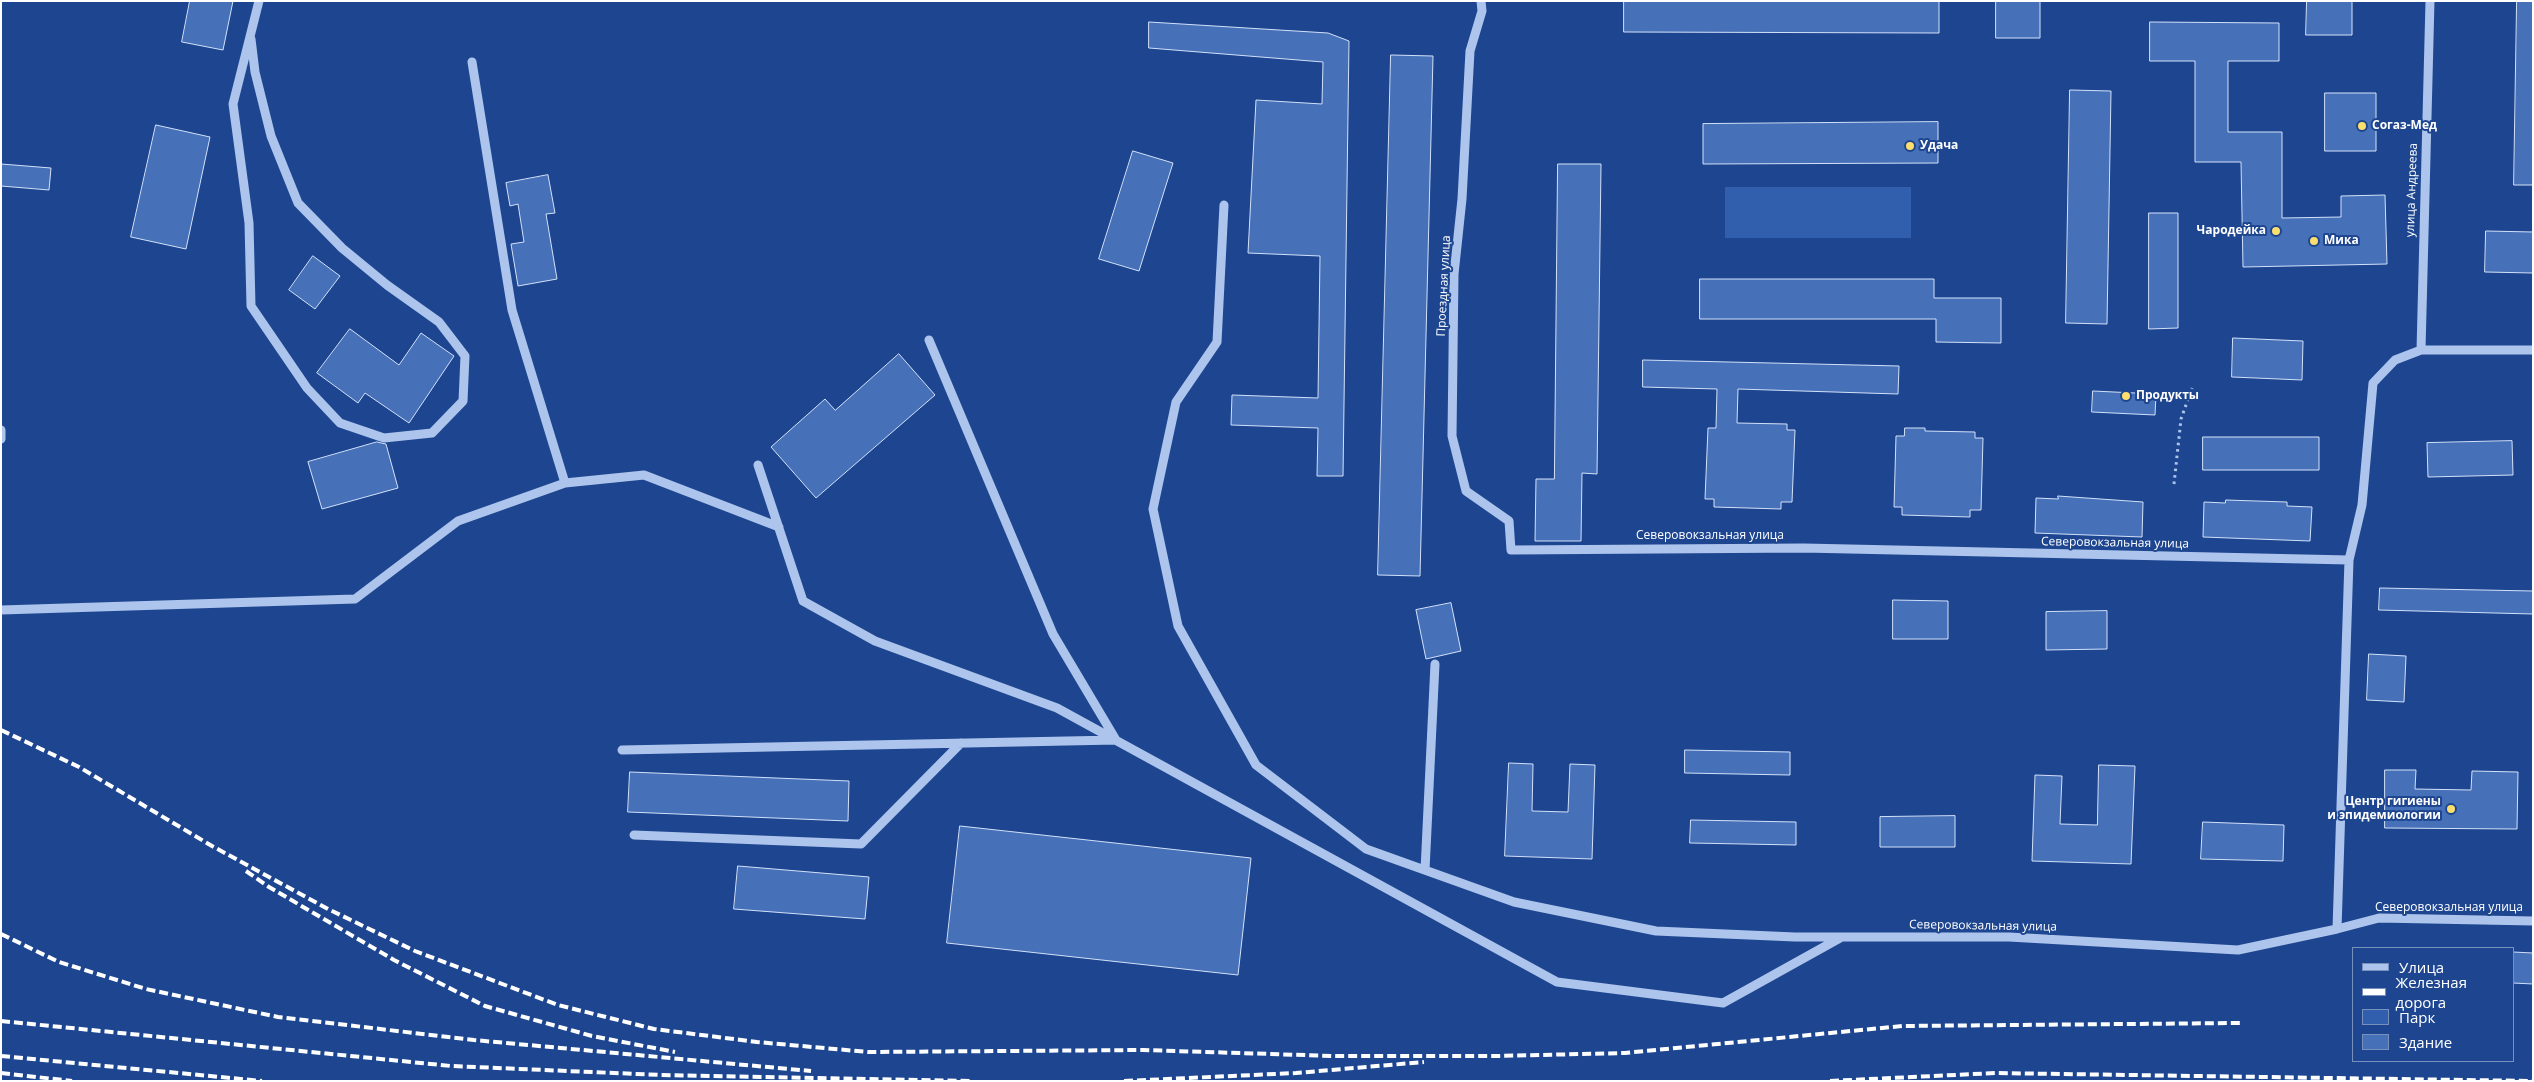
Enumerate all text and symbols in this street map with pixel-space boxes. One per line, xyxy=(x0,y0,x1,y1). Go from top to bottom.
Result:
place label: Согаз-Мед xyxy=(2372,119,2437,133)
marker: Согаз-Мед xyxy=(2356,120,2368,132)
place label: Удача xyxy=(1920,139,1958,153)
marker: Удача xyxy=(1904,140,1916,152)
street label: улица Андреева xyxy=(2403,143,2421,237)
place label: Чародейка xyxy=(2197,224,2266,238)
marker: Чародейка xyxy=(2270,225,2282,237)
place label: Мика xyxy=(2324,234,2359,248)
street label: Проездная улица xyxy=(1434,235,1454,337)
marker: Мика xyxy=(2308,235,2320,247)
place label: Продукты xyxy=(2136,389,2199,403)
marker: Продукты xyxy=(2120,390,2132,402)
street label: Северовокзальная улица xyxy=(1636,529,1784,543)
street label: Северовокзальная улица xyxy=(2041,535,2189,551)
place label: Центр гигиены и эпидемиологии xyxy=(2327,795,2441,823)
marker: Центр гигиены и эпидемиологии xyxy=(2445,803,2457,815)
street label: Северовокзальная улица xyxy=(2375,901,2523,915)
street label: Северовокзальная улица xyxy=(1909,918,2057,934)
legend xyxy=(2352,947,2514,1062)
text: Улица xyxy=(2399,957,2444,977)
text: Железная дорога xyxy=(2396,972,2467,1012)
text: Парк xyxy=(2399,1007,2435,1027)
text: Здание xyxy=(2399,1032,2452,1052)

